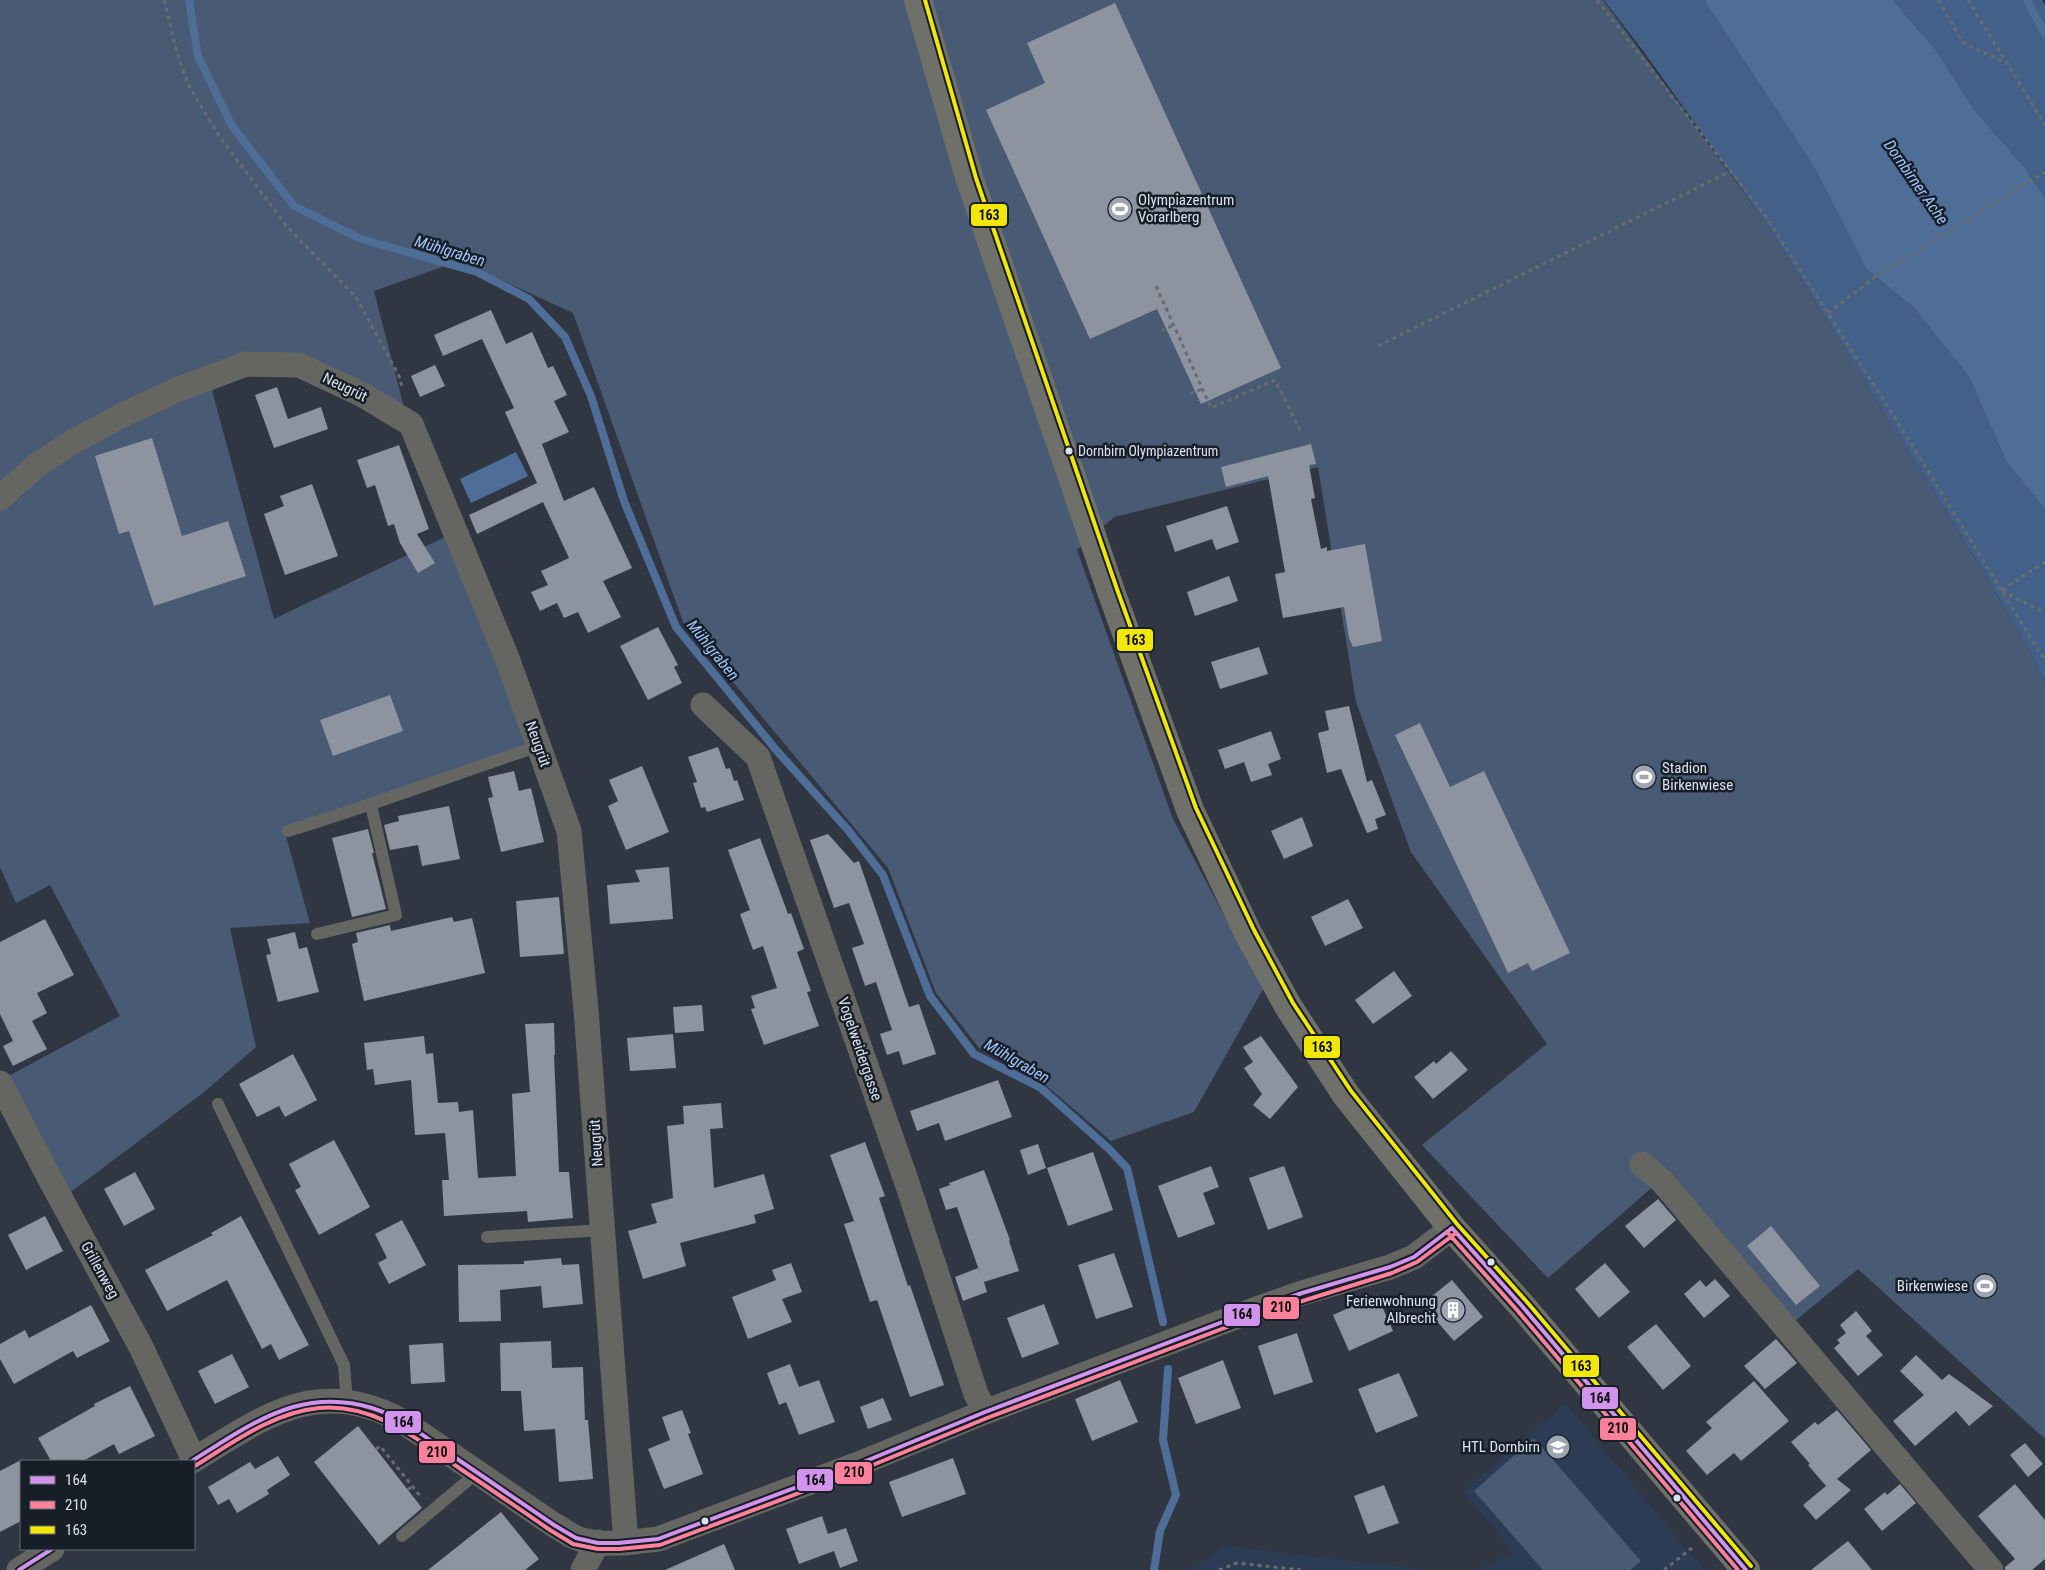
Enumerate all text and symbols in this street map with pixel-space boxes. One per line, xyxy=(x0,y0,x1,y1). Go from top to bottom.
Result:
water label: Dornbirner Ache xyxy=(1880,136,1952,228)
place label: Olympiazentrum Vorarlberg xyxy=(1138,191,1234,226)
sports icon: Olympiazentrum Vorarlberg xyxy=(1107,196,1133,222)
line badge: 163 xyxy=(970,203,1008,227)
text: 163 xyxy=(978,207,1000,223)
water label: Mühlgraben xyxy=(413,231,487,271)
street label: Neugrüt xyxy=(320,369,370,405)
place label: Dornbirn Olympiazentrum xyxy=(1078,443,1218,459)
marker: Dornbirn Olympiazentrum xyxy=(1064,446,1074,456)
water label: Mühlgraben xyxy=(683,616,743,684)
line badge: 163 xyxy=(1116,628,1154,652)
text: 163 xyxy=(1124,632,1146,648)
street label: Neugrüt xyxy=(521,719,555,769)
place label: Stadion Birkenwiese xyxy=(1662,759,1733,794)
sports icon: Stadion Birkenwiese xyxy=(1631,764,1657,790)
street label: Vogelweidergasse xyxy=(834,995,886,1103)
water label: Mühlgraben xyxy=(981,1035,1053,1087)
line badge: 163 xyxy=(1303,1035,1341,1059)
text: 163 xyxy=(1311,1039,1333,1055)
street label: Neugrüt xyxy=(585,1119,607,1167)
street label: Grillenweg xyxy=(77,1238,123,1302)
unlabelled marker xyxy=(1486,1257,1496,1267)
sports icon: Birkenwiese xyxy=(1972,1273,1998,1299)
place label: Birkenwiese xyxy=(1897,1277,1968,1295)
place label: Ferienwohnung Albrecht xyxy=(1346,1292,1436,1327)
line badge: 210 xyxy=(1262,1296,1300,1320)
building icon: Ferienwohnung Albrecht xyxy=(1440,1297,1466,1323)
text: 210 xyxy=(1270,1299,1292,1315)
line badge: 164 xyxy=(1223,1303,1261,1327)
text: 164 xyxy=(1231,1306,1253,1322)
line badge: 163 xyxy=(1562,1354,1600,1378)
text: 163 xyxy=(1570,1358,1592,1374)
line badge: 164 xyxy=(1581,1386,1619,1410)
text: 164 xyxy=(1589,1390,1611,1406)
line badge: 164 xyxy=(384,1410,422,1434)
text: 164 xyxy=(392,1414,414,1430)
line badge: 210 xyxy=(1599,1417,1637,1441)
text: 210 xyxy=(1607,1420,1629,1436)
school or university icon: HTL Dornbirn xyxy=(1545,1434,1571,1460)
place label: HTL Dornbirn xyxy=(1462,1438,1540,1456)
line badge: 210 xyxy=(418,1440,456,1464)
text: 210 xyxy=(426,1444,448,1460)
legend xyxy=(20,1460,195,1550)
line badge: 210 xyxy=(834,1461,873,1485)
text: 210 xyxy=(843,1464,865,1480)
line badge: 164 xyxy=(796,1468,834,1492)
text: 164 xyxy=(65,1471,87,1489)
text: 164 xyxy=(804,1472,826,1488)
unlabelled marker xyxy=(1672,1493,1682,1503)
text: 210 xyxy=(65,1496,87,1514)
unlabelled marker xyxy=(700,1516,710,1526)
text: 163 xyxy=(65,1521,87,1539)

